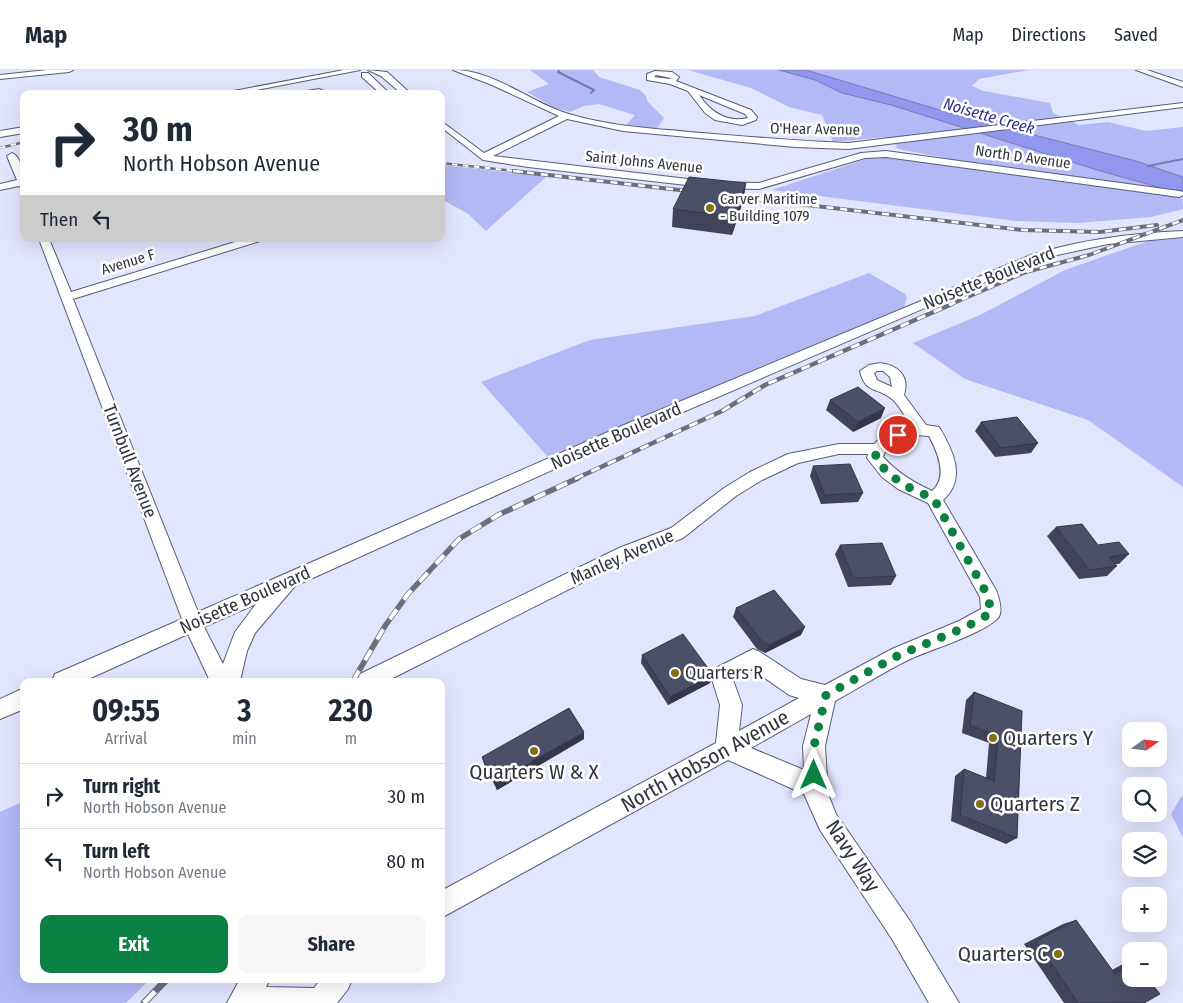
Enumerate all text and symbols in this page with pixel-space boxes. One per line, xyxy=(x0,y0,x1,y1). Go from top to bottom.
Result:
text: Map xyxy=(25,21,67,49)
text: Map xyxy=(952,24,984,46)
text: Directions xyxy=(1012,24,1086,46)
text: Saved xyxy=(1114,24,1158,46)
water label: Noisette Creek xyxy=(941,94,1037,138)
text: 30 m xyxy=(123,108,193,150)
icon: right xyxy=(40,110,105,175)
street label: O'Hear Avenue xyxy=(770,119,860,139)
street label: North D Avenue xyxy=(974,141,1072,173)
street label: Saint Johns Avenue xyxy=(585,147,703,177)
text: North Hobson Avenue xyxy=(123,150,320,177)
place label: Carver Maritime - Building 1079 xyxy=(720,190,818,225)
marker: Carver Maritime - Building 1079 xyxy=(704,202,716,214)
icon: left xyxy=(88,205,116,233)
text: Then xyxy=(40,208,78,231)
street label: Noisette Boulevard xyxy=(920,242,1058,314)
street label: Avenue F xyxy=(99,245,157,279)
street label: Noisette Boulevard xyxy=(547,397,685,475)
street label: Turnbull Avenue xyxy=(98,401,162,521)
pin xyxy=(877,414,919,456)
icon: arrive xyxy=(884,421,912,449)
street label: Manley Avenue xyxy=(567,524,677,590)
street label: Noisette Boulevard xyxy=(176,561,314,639)
place label: Quarters R xyxy=(685,662,763,684)
marker: Quarters R xyxy=(669,667,681,679)
text: 09:55 xyxy=(92,693,160,729)
text: 3 xyxy=(237,693,251,729)
text: 230 xyxy=(329,693,373,729)
street label: North Hobson Avenue xyxy=(616,704,794,818)
north arrow xyxy=(1122,722,1168,768)
map controls xyxy=(1122,722,1167,987)
place label: Quarters Y xyxy=(1003,725,1094,751)
text: Arrival xyxy=(105,729,147,748)
text: min xyxy=(232,729,257,748)
text: m xyxy=(345,729,357,748)
marker: Quarters Y xyxy=(987,732,999,744)
marker: Quarters W & X xyxy=(528,745,540,757)
position arrow xyxy=(787,748,839,800)
place label: Quarters W & X xyxy=(469,759,599,785)
text: Turn right xyxy=(83,775,160,798)
button: search xyxy=(1122,777,1167,822)
icon: right xyxy=(40,782,68,810)
text: 30 m xyxy=(387,785,425,808)
place label: Quarters Z xyxy=(990,791,1080,817)
text: North Hobson Avenue xyxy=(83,798,226,817)
marker: Quarters Z xyxy=(974,798,986,810)
street label: Navy Way xyxy=(820,815,886,897)
button: layers xyxy=(1122,832,1167,877)
text: Turn left xyxy=(83,840,150,863)
icon: left xyxy=(40,847,68,875)
text: 80 m xyxy=(387,850,425,873)
text: North Hobson Avenue xyxy=(83,863,226,882)
button: + xyxy=(1122,887,1167,932)
button: Exit xyxy=(40,915,228,973)
button: Share xyxy=(238,915,425,973)
place label: Quarters C xyxy=(958,941,1048,967)
button: − xyxy=(1122,942,1167,987)
marker: Quarters C xyxy=(1052,948,1064,960)

